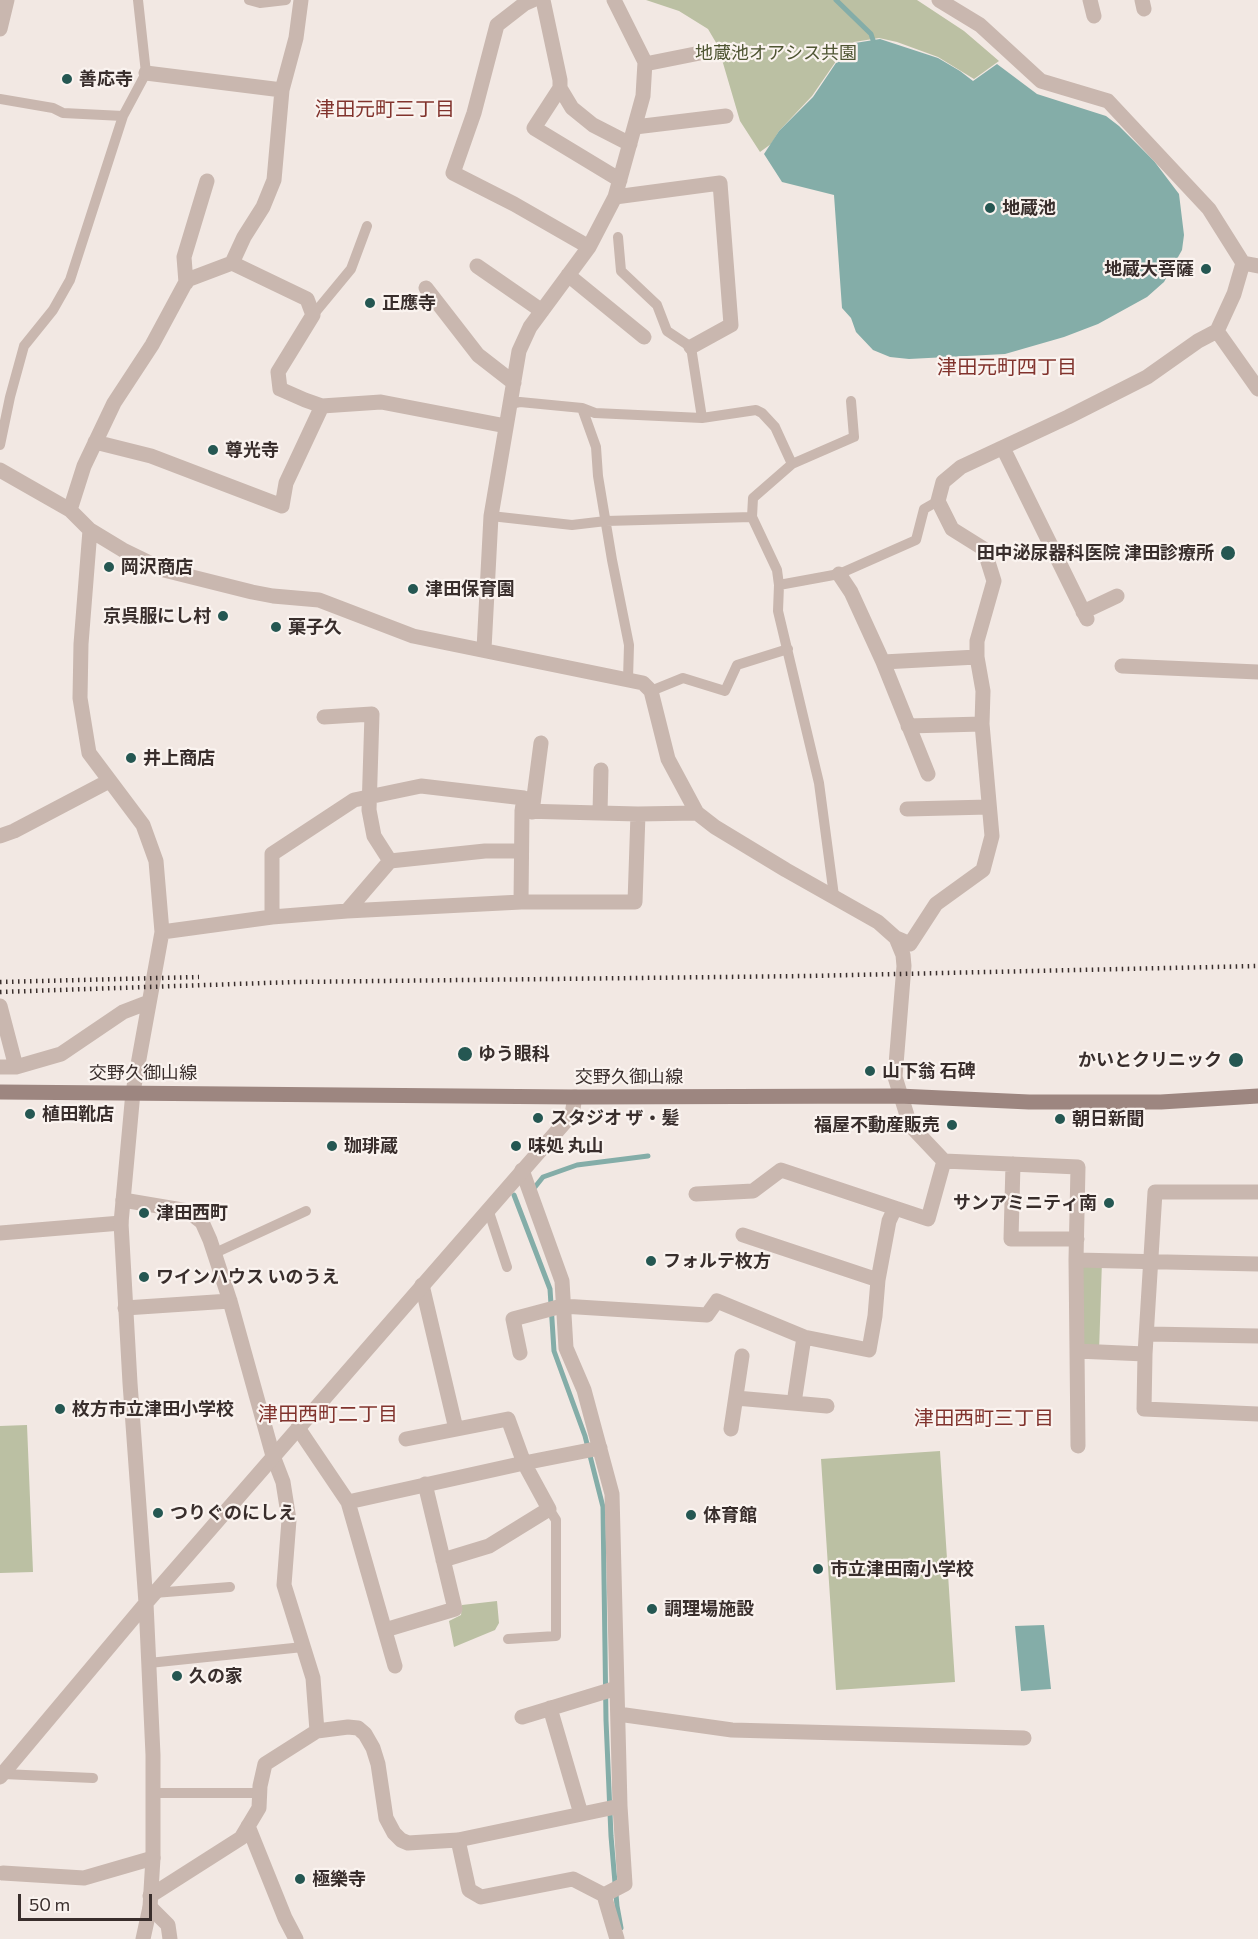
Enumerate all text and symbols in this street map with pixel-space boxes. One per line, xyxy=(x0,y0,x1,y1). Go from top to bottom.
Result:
park label: 地蔵池オアシス共園 xyxy=(695,42,857,64)
place label: 善応寺 xyxy=(79,68,133,90)
marker: 善応寺 xyxy=(60,72,74,86)
district label: 津田元町三丁目 xyxy=(315,97,455,121)
place label: 地蔵池 xyxy=(1002,197,1056,219)
marker: 地蔵池 xyxy=(983,201,997,215)
place label: 地蔵大菩薩 xyxy=(1104,258,1194,280)
marker: 地蔵大菩薩 xyxy=(1199,262,1213,276)
place label: 正應寺 xyxy=(382,292,436,314)
marker: 正應寺 xyxy=(363,296,377,310)
district label: 津田元町四丁目 xyxy=(937,355,1077,379)
place label: 尊光寺 xyxy=(225,439,279,461)
marker: 尊光寺 xyxy=(206,443,220,457)
place label: 田中泌尿器科医院 津田診療所 xyxy=(977,542,1214,564)
marker: 田中泌尿器科医院 津田診療所 xyxy=(1219,544,1237,562)
place label: 岡沢商店 xyxy=(121,556,193,578)
marker: 岡沢商店 xyxy=(102,560,116,574)
place label: 津田保育園 xyxy=(425,578,515,600)
marker: 津田保育園 xyxy=(406,582,420,596)
place label: 京呉服にし村 xyxy=(103,605,211,627)
marker: 京呉服にし村 xyxy=(216,609,230,623)
place label: 菓子久 xyxy=(288,616,342,638)
marker: 菓子久 xyxy=(269,620,283,634)
place label: 井上商店 xyxy=(143,747,215,769)
marker: 井上商店 xyxy=(124,751,138,765)
place label: ゆう眼科 xyxy=(478,1043,550,1065)
marker: ゆう眼科 xyxy=(456,1045,474,1063)
place label: かいとクリニック xyxy=(1078,1049,1222,1071)
marker: かいとクリニック xyxy=(1227,1051,1245,1069)
place label: 山下翁 石碑 xyxy=(882,1060,975,1082)
street label: 交野久御山線 xyxy=(89,1062,197,1084)
marker: 山下翁 石碑 xyxy=(863,1064,877,1078)
street label: 交野久御山線 xyxy=(575,1066,683,1088)
place label: 植田靴店 xyxy=(42,1103,114,1125)
marker: 植田靴店 xyxy=(23,1107,37,1121)
place label: スタジオ ザ・髪 xyxy=(550,1107,679,1129)
place label: 朝日新聞 xyxy=(1072,1108,1144,1130)
marker: スタジオ ザ・髪 xyxy=(531,1111,545,1125)
marker: 朝日新聞 xyxy=(1053,1112,1067,1126)
place label: 福屋不動産販売 xyxy=(814,1114,940,1136)
marker: 福屋不動産販売 xyxy=(945,1118,959,1132)
place label: 珈琲蔵 xyxy=(344,1135,398,1157)
place label: 味処 丸山 xyxy=(528,1135,603,1157)
marker: 珈琲蔵 xyxy=(325,1139,339,1153)
marker: 味処 丸山 xyxy=(509,1139,523,1153)
place label: サンアミニティ南 xyxy=(953,1192,1097,1214)
marker: サンアミニティ南 xyxy=(1102,1196,1116,1210)
place label: 津田西町 xyxy=(156,1202,228,1224)
marker: 津田西町 xyxy=(137,1206,151,1220)
place label: フォルテ枚方 xyxy=(663,1250,771,1272)
marker: フォルテ枚方 xyxy=(644,1254,658,1268)
place label: ワインハウス いのうえ xyxy=(156,1266,339,1288)
marker: ワインハウス いのうえ xyxy=(137,1270,151,1284)
place label: 枚方市立津田小学校 xyxy=(72,1398,234,1420)
marker: 枚方市立津田小学校 xyxy=(53,1402,67,1416)
district label: 津田西町二丁目 xyxy=(258,1402,398,1426)
district label: 津田西町三丁目 xyxy=(914,1406,1054,1430)
place label: つりぐのにしえ xyxy=(170,1502,296,1524)
place label: 体育館 xyxy=(703,1504,757,1526)
marker: つりぐのにしえ xyxy=(151,1506,165,1520)
marker: 体育館 xyxy=(684,1508,698,1522)
place label: 市立津田南小学校 xyxy=(830,1558,974,1580)
marker: 市立津田南小学校 xyxy=(811,1562,825,1576)
place label: 調理場施設 xyxy=(664,1598,754,1620)
marker: 調理場施設 xyxy=(645,1602,659,1616)
place label: 久の家 xyxy=(189,1665,243,1687)
marker: 久の家 xyxy=(170,1669,184,1683)
place label: 極樂寺 xyxy=(312,1868,366,1890)
marker: 極樂寺 xyxy=(293,1872,307,1886)
scale bar xyxy=(21,1882,154,1920)
text: 50 m xyxy=(29,1893,70,1915)

